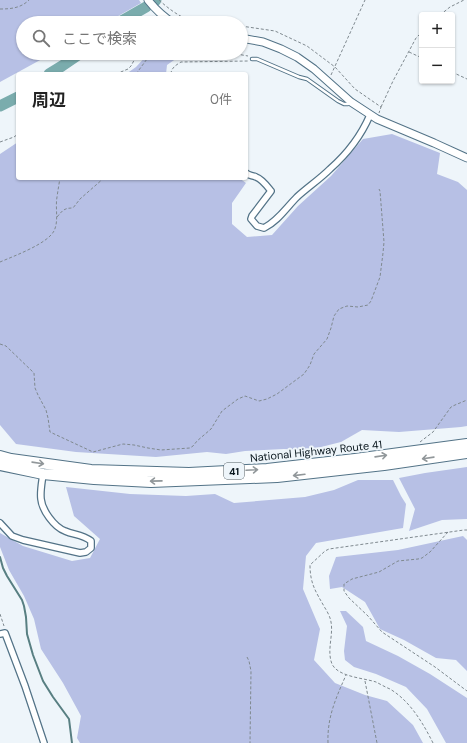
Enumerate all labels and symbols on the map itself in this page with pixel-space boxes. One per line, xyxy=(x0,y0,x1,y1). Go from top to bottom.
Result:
street label: National Highway Route 41 xyxy=(249,437,383,465)
one-way arrow xyxy=(374,452,387,460)
one-way arrow xyxy=(422,455,435,462)
one-way arrow xyxy=(32,459,45,467)
road number: 41 xyxy=(224,463,244,479)
one-way arrow xyxy=(245,466,258,473)
one-way arrow xyxy=(293,471,306,478)
one-way arrow xyxy=(150,477,163,485)

